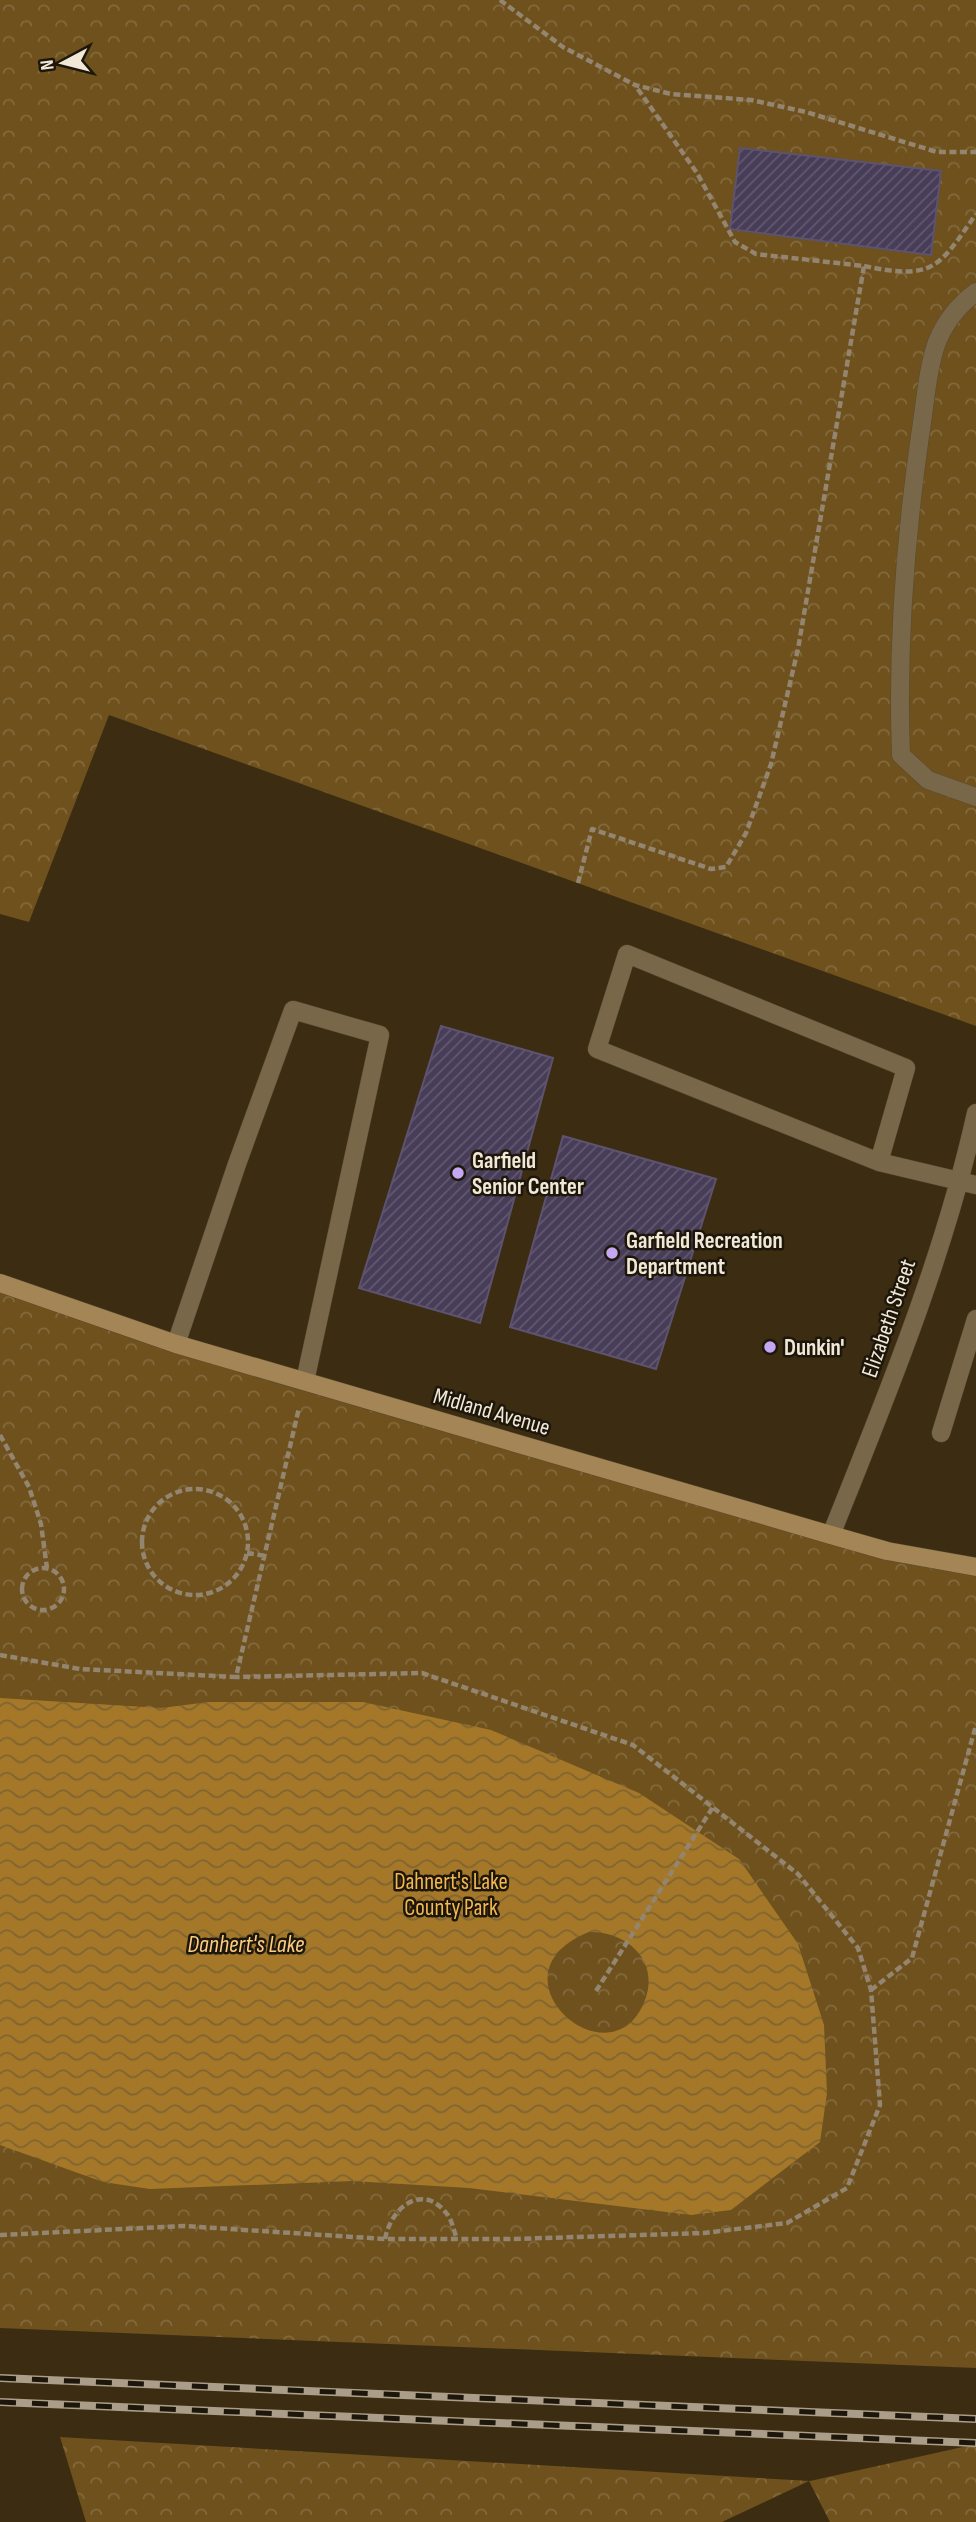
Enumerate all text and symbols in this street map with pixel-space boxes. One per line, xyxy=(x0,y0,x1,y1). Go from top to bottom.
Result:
north arrow xyxy=(28,28,98,98)
text: N xyxy=(36,58,60,71)
place label: Garfield Senior Center xyxy=(472,1147,584,1201)
marker: Garfield Senior Center xyxy=(450,1165,466,1181)
place label: Garfield Recreation Department xyxy=(626,1227,783,1281)
marker: Garfield Recreation Department xyxy=(604,1245,620,1261)
street label: Elizabeth Street xyxy=(856,1255,922,1381)
place label: Dunkin' xyxy=(784,1334,844,1362)
marker: Dunkin' xyxy=(762,1339,778,1355)
street label: Midland Avenue xyxy=(430,1382,553,1442)
park label: Dahnert's Lake County Park xyxy=(394,1868,508,1922)
water label: Danhert's Lake xyxy=(188,1930,304,1959)

